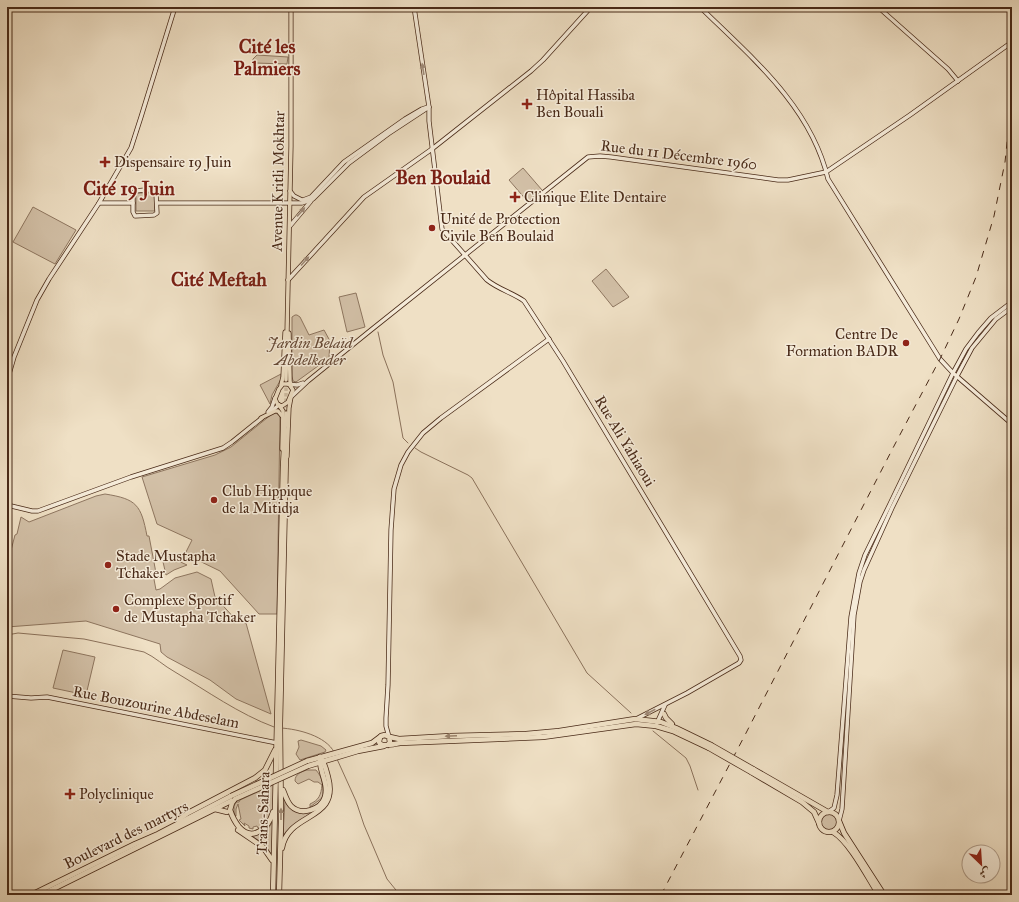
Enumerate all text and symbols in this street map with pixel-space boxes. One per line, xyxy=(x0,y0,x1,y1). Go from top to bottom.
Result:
district label: Cité les Palmiers xyxy=(234,35,300,80)
one-way arrow xyxy=(420,63,426,75)
place label: Hôpital Hassiba Ben Bouali xyxy=(536,86,636,121)
marker: Hôpital Hassiba Ben Bouali xyxy=(521,98,533,110)
street label: Avenue Kritli Mokhtar xyxy=(268,110,288,252)
street label: Rue du 11 Décembre 1960 xyxy=(600,136,758,174)
place label: Dispensaire 19 Juin xyxy=(114,153,231,172)
marker: Dispensaire 19 Juin xyxy=(99,156,111,168)
district label: Ben Boulaid xyxy=(395,166,491,189)
district label: Cité 19 Juin xyxy=(83,177,175,201)
place label: Clinique Elite Dentaire xyxy=(524,188,667,207)
marker: Clinique Elite Dentaire xyxy=(509,191,521,203)
one-way arrow xyxy=(297,207,306,218)
place label: Unité de Protection Civile Ben Boulaid xyxy=(440,210,560,245)
marker: Unité de Protection Civile Ben Boulaid xyxy=(427,223,437,233)
one-way arrow xyxy=(300,256,310,266)
district label: Cité Meftah xyxy=(171,268,267,291)
place label: Centre De Formation BADR xyxy=(786,325,898,360)
park label: Jardin Belaïd Abdelkader xyxy=(266,334,354,369)
marker: Centre De Formation BADR xyxy=(901,338,911,348)
street label: Rue Ali Yahiaoui xyxy=(591,392,659,490)
place label: Club Hippique de la Mitidja xyxy=(222,482,312,517)
marker: Club Hippique de la Mitidja xyxy=(209,495,219,505)
place label: Stade Mustapha Tchaker xyxy=(116,547,216,582)
marker: Stade Mustapha Tchaker xyxy=(103,560,113,570)
place label: Complexe Sportif de Mustapha Tchaker xyxy=(124,591,256,626)
marker: Complexe Sportif de Mustapha Tchaker xyxy=(111,604,121,614)
street label: Rue Bouzourine Abdeselam xyxy=(71,682,241,732)
one-way arrow xyxy=(644,709,656,715)
one-way arrow xyxy=(444,733,457,739)
street label: Trans-Sahara xyxy=(253,770,273,855)
place label: Polyclinique xyxy=(79,785,154,804)
marker: Polyclinique xyxy=(64,788,76,800)
street label: Boulevard des martyrs xyxy=(61,797,191,873)
one-way arrow xyxy=(278,807,284,820)
north arrow xyxy=(961,844,1001,884)
text: ش xyxy=(977,864,993,881)

